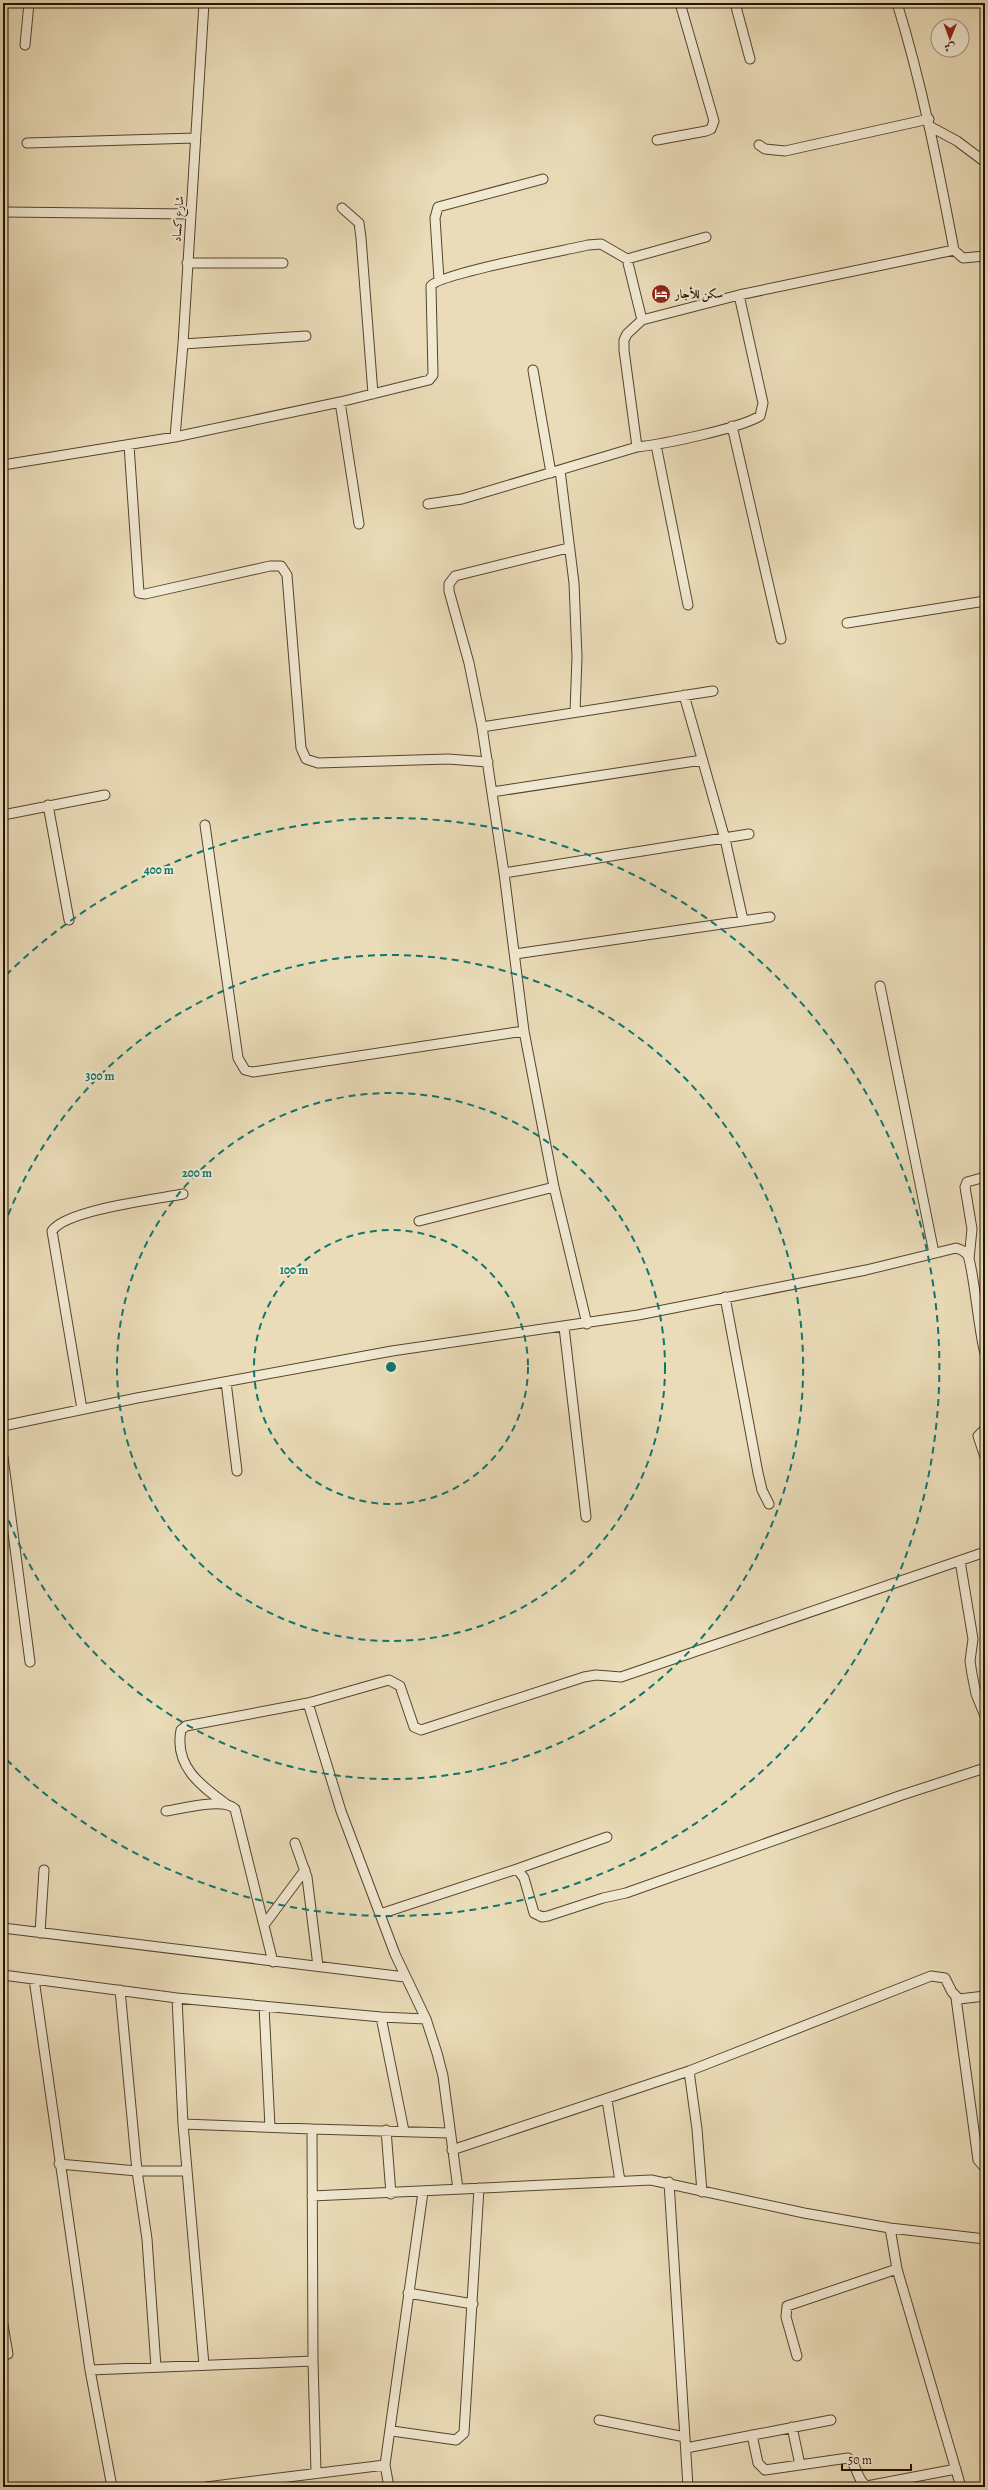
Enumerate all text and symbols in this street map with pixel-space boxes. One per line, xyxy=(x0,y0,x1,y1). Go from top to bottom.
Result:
north arrow xyxy=(930,18,970,58)
text: ش xyxy=(944,40,955,55)
street label: شارع كساد xyxy=(168,195,191,243)
hotel icon: سكن للأجار xyxy=(650,283,672,305)
place label: سكن للأجار xyxy=(673,286,723,302)
text: 400 m xyxy=(144,862,174,878)
text: 300 m xyxy=(85,1068,115,1084)
text: 200 m xyxy=(182,1165,212,1181)
text: 100 m xyxy=(280,1262,308,1278)
centre of rings xyxy=(384,1360,398,1374)
scale bar xyxy=(842,2446,911,2472)
text: 50 m xyxy=(848,2452,872,2468)

